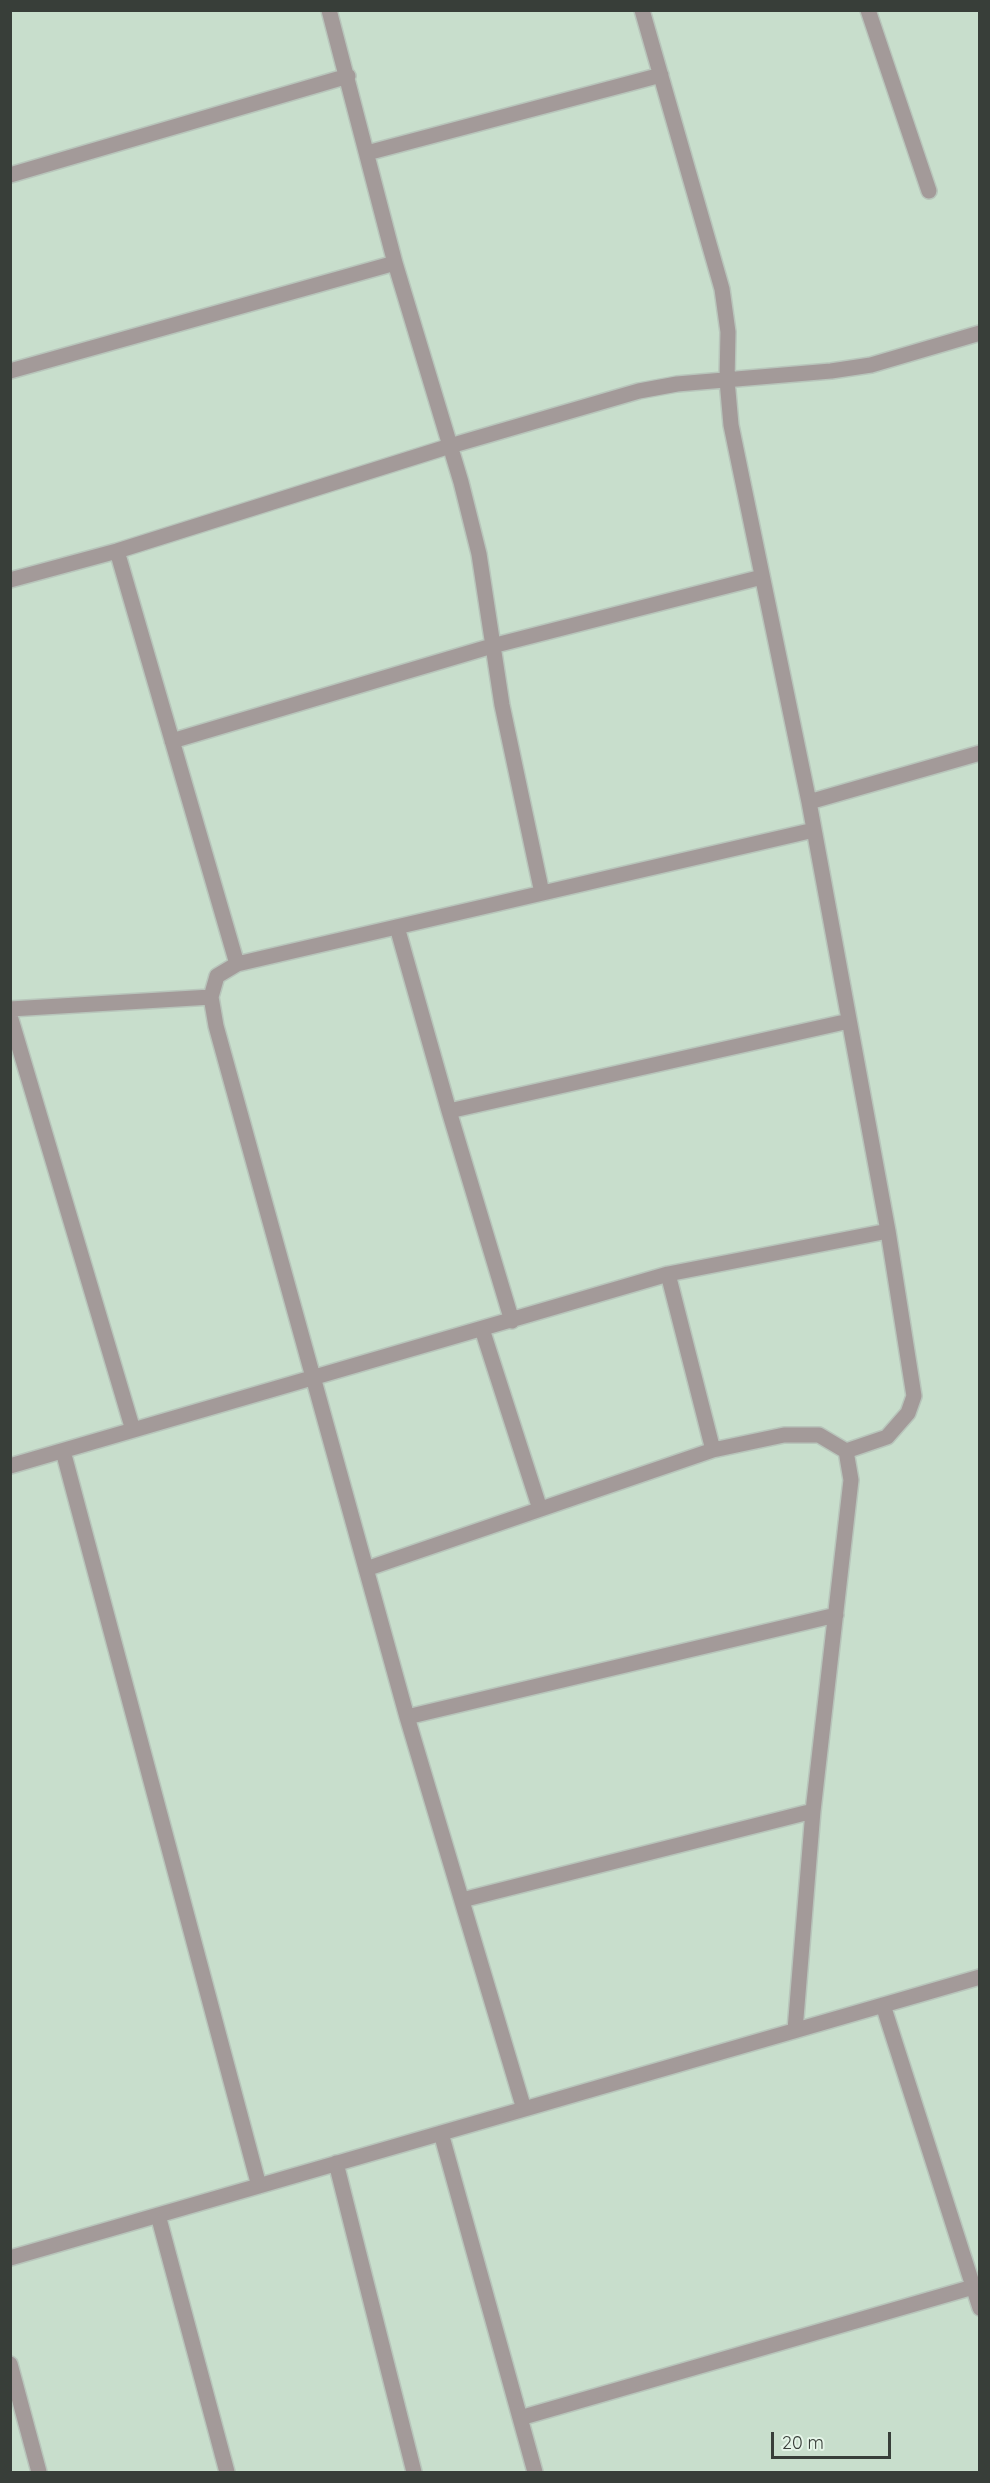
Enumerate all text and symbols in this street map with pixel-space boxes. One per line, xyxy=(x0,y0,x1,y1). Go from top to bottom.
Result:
scale bar xyxy=(774,2420,894,2458)
text: 20 m xyxy=(782,2431,824,2454)

